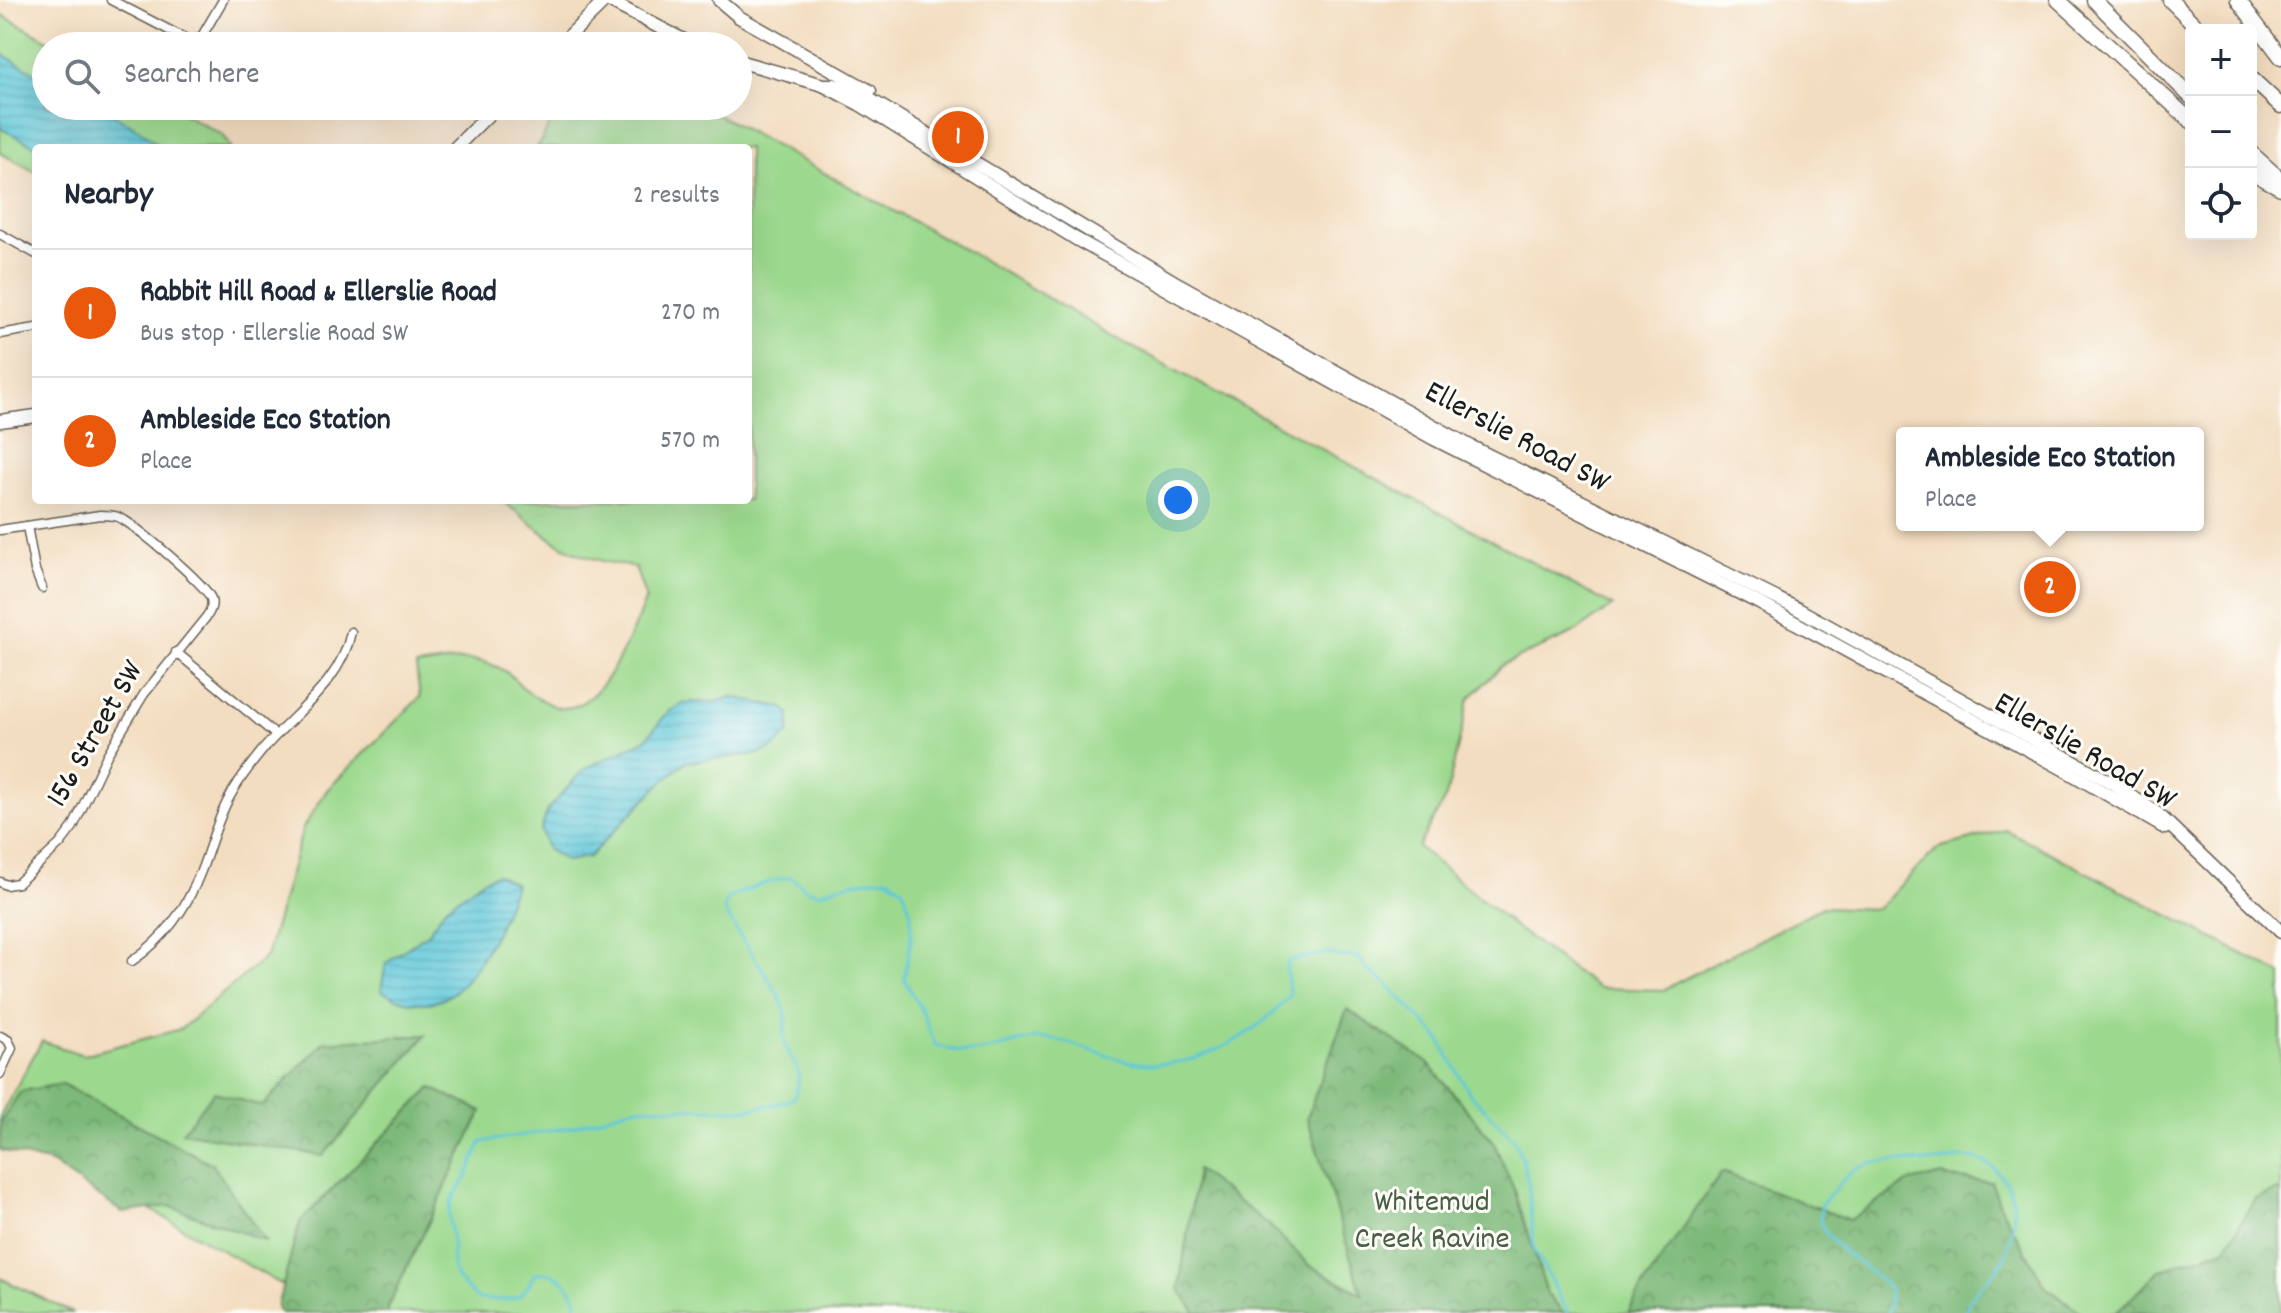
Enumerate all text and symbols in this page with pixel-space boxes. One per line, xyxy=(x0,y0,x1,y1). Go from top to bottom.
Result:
map controls xyxy=(2185,24,2257,240)
button: + xyxy=(2185,24,2257,96)
search box xyxy=(32,32,752,120)
icon: search xyxy=(60,54,104,98)
text: Search here xyxy=(124,55,260,98)
button: − xyxy=(2185,96,2257,168)
pin: 1 xyxy=(932,107,984,167)
button: locate xyxy=(2185,168,2257,240)
text: Nearby xyxy=(64,172,153,221)
text: 2 results xyxy=(633,178,720,215)
text: Rabbit Hill Road & Ellerslie Road xyxy=(140,273,497,316)
text: 1 xyxy=(87,295,93,332)
text: 270 m xyxy=(661,295,720,332)
text: Bus stop · Ellerslie Road SW xyxy=(140,316,408,353)
street label: Ellerslie Road SW xyxy=(1415,371,1617,507)
text: Ambleside Eco Station xyxy=(140,401,391,444)
text: 2 xyxy=(84,423,96,460)
text: 570 m xyxy=(660,423,720,460)
popup xyxy=(1896,427,2204,531)
text: Ambleside Eco Station xyxy=(1925,439,2175,482)
text: Place xyxy=(140,444,192,481)
your location xyxy=(1158,480,1198,520)
text: Place xyxy=(1925,482,1977,519)
pin: 2 xyxy=(2024,557,2076,617)
street label: 156 Street SW xyxy=(36,653,158,817)
street label: Ellerslie Road SW xyxy=(1984,682,2184,824)
park label: Whitemud Creek Ravine xyxy=(1355,1181,1509,1264)

